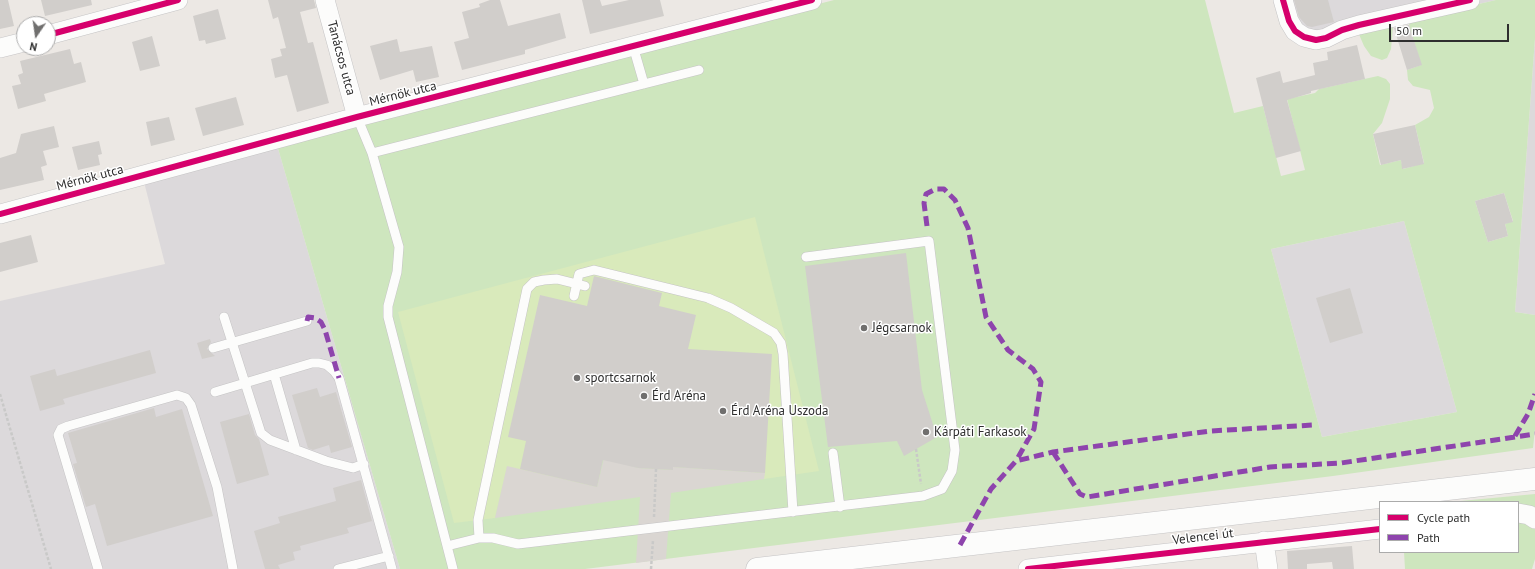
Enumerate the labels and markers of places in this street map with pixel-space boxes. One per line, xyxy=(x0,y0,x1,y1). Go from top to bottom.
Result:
place label: Jégcsarnok xyxy=(872,320,932,336)
marker: Jégcsarnok xyxy=(859,323,869,333)
place label: sportcsarnok xyxy=(585,370,656,386)
marker: sportcsarnok xyxy=(572,373,582,383)
place label: Érd Aréna xyxy=(652,388,706,404)
marker: Érd Aréna xyxy=(639,391,649,401)
place label: Érd Aréna Uszoda xyxy=(731,403,828,419)
marker: Érd Aréna Uszoda xyxy=(718,406,728,416)
place label: Kárpáti Farkasok xyxy=(934,424,1027,440)
marker: Kárpáti Farkasok xyxy=(921,427,931,437)

